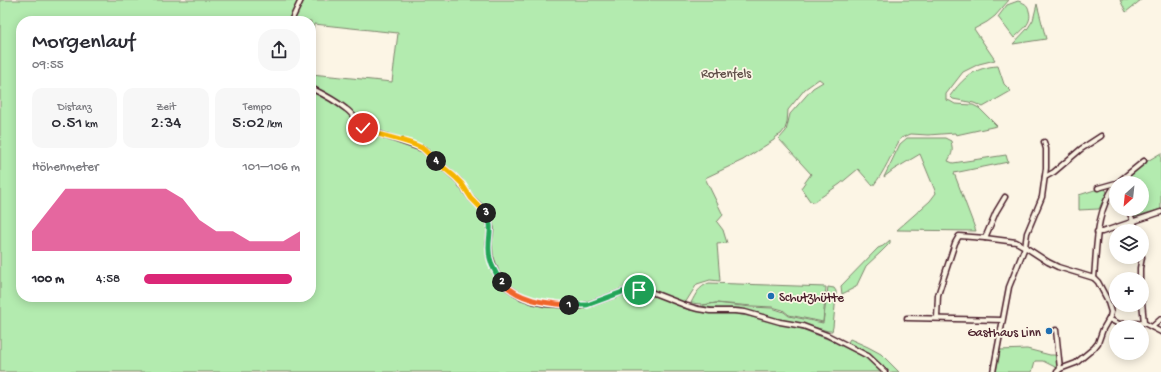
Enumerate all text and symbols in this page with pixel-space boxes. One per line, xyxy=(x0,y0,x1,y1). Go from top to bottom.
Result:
button: share xyxy=(258,29,300,71)
text: Morgenlauf xyxy=(32,30,135,56)
text: 09:55 xyxy=(32,58,64,73)
park label: Rotenfels xyxy=(701,67,752,82)
text: Distanz xyxy=(58,102,92,114)
text: Zeit xyxy=(156,102,176,114)
text: Tempo xyxy=(243,102,272,114)
pin xyxy=(346,111,380,145)
text: 0.51 xyxy=(52,114,82,134)
text: 2:34 xyxy=(151,114,181,134)
text: 5:02 xyxy=(232,114,264,134)
icon: check xyxy=(352,117,374,139)
text: km xyxy=(82,119,98,131)
text: /km xyxy=(264,119,282,131)
pin: 4 xyxy=(426,151,446,171)
text: 4 xyxy=(433,155,439,167)
text: Höhenmeter xyxy=(32,160,99,175)
text: 101–106 m xyxy=(243,160,300,175)
north arrow xyxy=(1109,176,1149,216)
map controls xyxy=(1109,176,1149,360)
pin: 3 xyxy=(476,203,496,223)
text: 3 xyxy=(483,207,489,219)
button: layers xyxy=(1109,224,1149,264)
text: 100 m xyxy=(32,272,64,287)
text: 4:58 xyxy=(96,272,120,287)
pin: 2 xyxy=(492,272,512,292)
button: + xyxy=(1109,272,1149,312)
pin xyxy=(622,273,656,307)
text: 2 xyxy=(499,276,505,288)
icon: arrive xyxy=(628,279,650,301)
marker: Schutzhütte xyxy=(766,291,776,301)
place label: Schutzhütte xyxy=(779,291,844,306)
pin: 1 xyxy=(559,295,579,315)
text: 1 xyxy=(567,299,571,311)
button: − xyxy=(1109,320,1149,360)
place label: Gasthaus Linn xyxy=(967,326,1042,341)
marker: Gasthaus Linn xyxy=(1044,326,1054,336)

